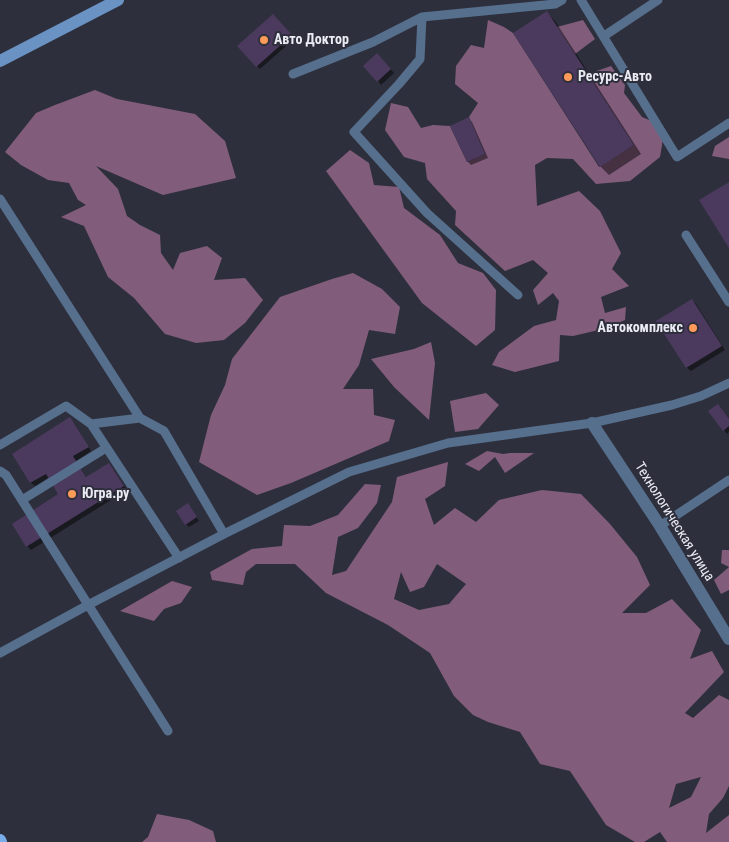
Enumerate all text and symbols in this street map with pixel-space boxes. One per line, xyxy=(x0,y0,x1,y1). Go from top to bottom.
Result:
place label: Авто Доктор xyxy=(274,32,349,48)
marker: Авто Доктор xyxy=(258,34,270,46)
place label: Ресурс-Авто xyxy=(578,69,652,85)
marker: Ресурс-Авто xyxy=(562,71,574,83)
place label: Автокомплекс xyxy=(598,320,683,336)
marker: Автокомплекс xyxy=(687,322,699,334)
street label: Технологическая улица xyxy=(631,460,717,584)
place label: Югра.ру xyxy=(82,486,129,502)
marker: Югра.ру xyxy=(66,488,78,500)

